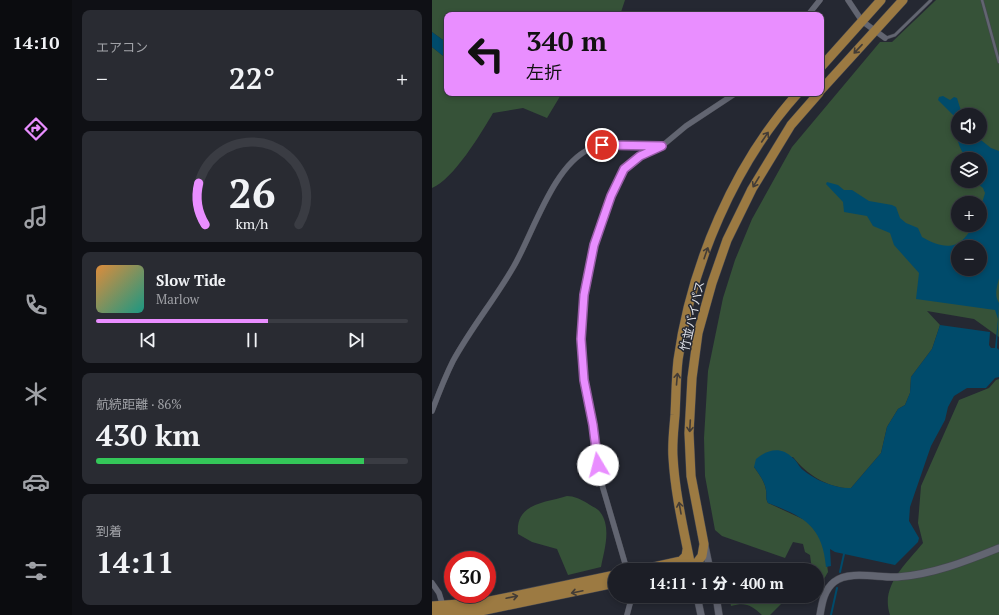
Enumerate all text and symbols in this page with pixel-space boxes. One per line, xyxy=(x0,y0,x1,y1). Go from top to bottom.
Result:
text: 340 m xyxy=(526,22,607,59)
icon: left xyxy=(460,28,512,80)
text: 14:10 xyxy=(13,30,59,54)
text: エアコン xyxy=(96,38,148,56)
one-way arrow xyxy=(853,44,862,54)
text: 22° xyxy=(229,58,275,98)
text: 左折 xyxy=(526,60,562,84)
text: − xyxy=(96,64,108,93)
text: + xyxy=(396,64,408,93)
map controls xyxy=(951,108,987,276)
button: sound xyxy=(951,108,987,144)
icon: directions xyxy=(22,115,50,143)
pin xyxy=(585,128,619,162)
one-way arrow xyxy=(761,132,769,143)
icon: arrive xyxy=(591,134,613,156)
button: layers xyxy=(951,152,987,188)
text: 26 xyxy=(228,164,276,219)
one-way arrow xyxy=(752,176,760,188)
button: + xyxy=(951,196,987,232)
icon: music xyxy=(22,203,50,231)
text: km/h xyxy=(236,213,269,232)
button: − xyxy=(951,240,987,276)
one-way arrow xyxy=(702,247,710,259)
text: Slow Tide xyxy=(156,270,226,290)
street label: 竹並バイパス xyxy=(677,279,707,353)
text: Marlow xyxy=(156,290,199,308)
icon: phone xyxy=(22,291,50,319)
icon: previous xyxy=(137,329,159,351)
icon: pause xyxy=(241,329,263,351)
icon: next xyxy=(345,329,367,351)
one-way arrow xyxy=(673,373,680,386)
icon: climate xyxy=(22,380,50,408)
text: 航続距離 · 86% xyxy=(96,395,182,413)
text: 430 km xyxy=(96,415,200,455)
one-way arrow xyxy=(686,419,693,432)
position arrow xyxy=(577,444,619,486)
icon: car xyxy=(22,468,50,496)
one-way arrow xyxy=(676,502,684,515)
text: 到着 xyxy=(96,522,122,540)
text: 14:11 xyxy=(96,542,174,582)
speed limit sign: 30 xyxy=(444,551,496,603)
icon: filters xyxy=(22,557,50,585)
text: 14:11 · 1 分 · 400 m xyxy=(649,573,784,593)
one-way arrow xyxy=(571,588,584,596)
one-way arrow xyxy=(505,592,518,600)

